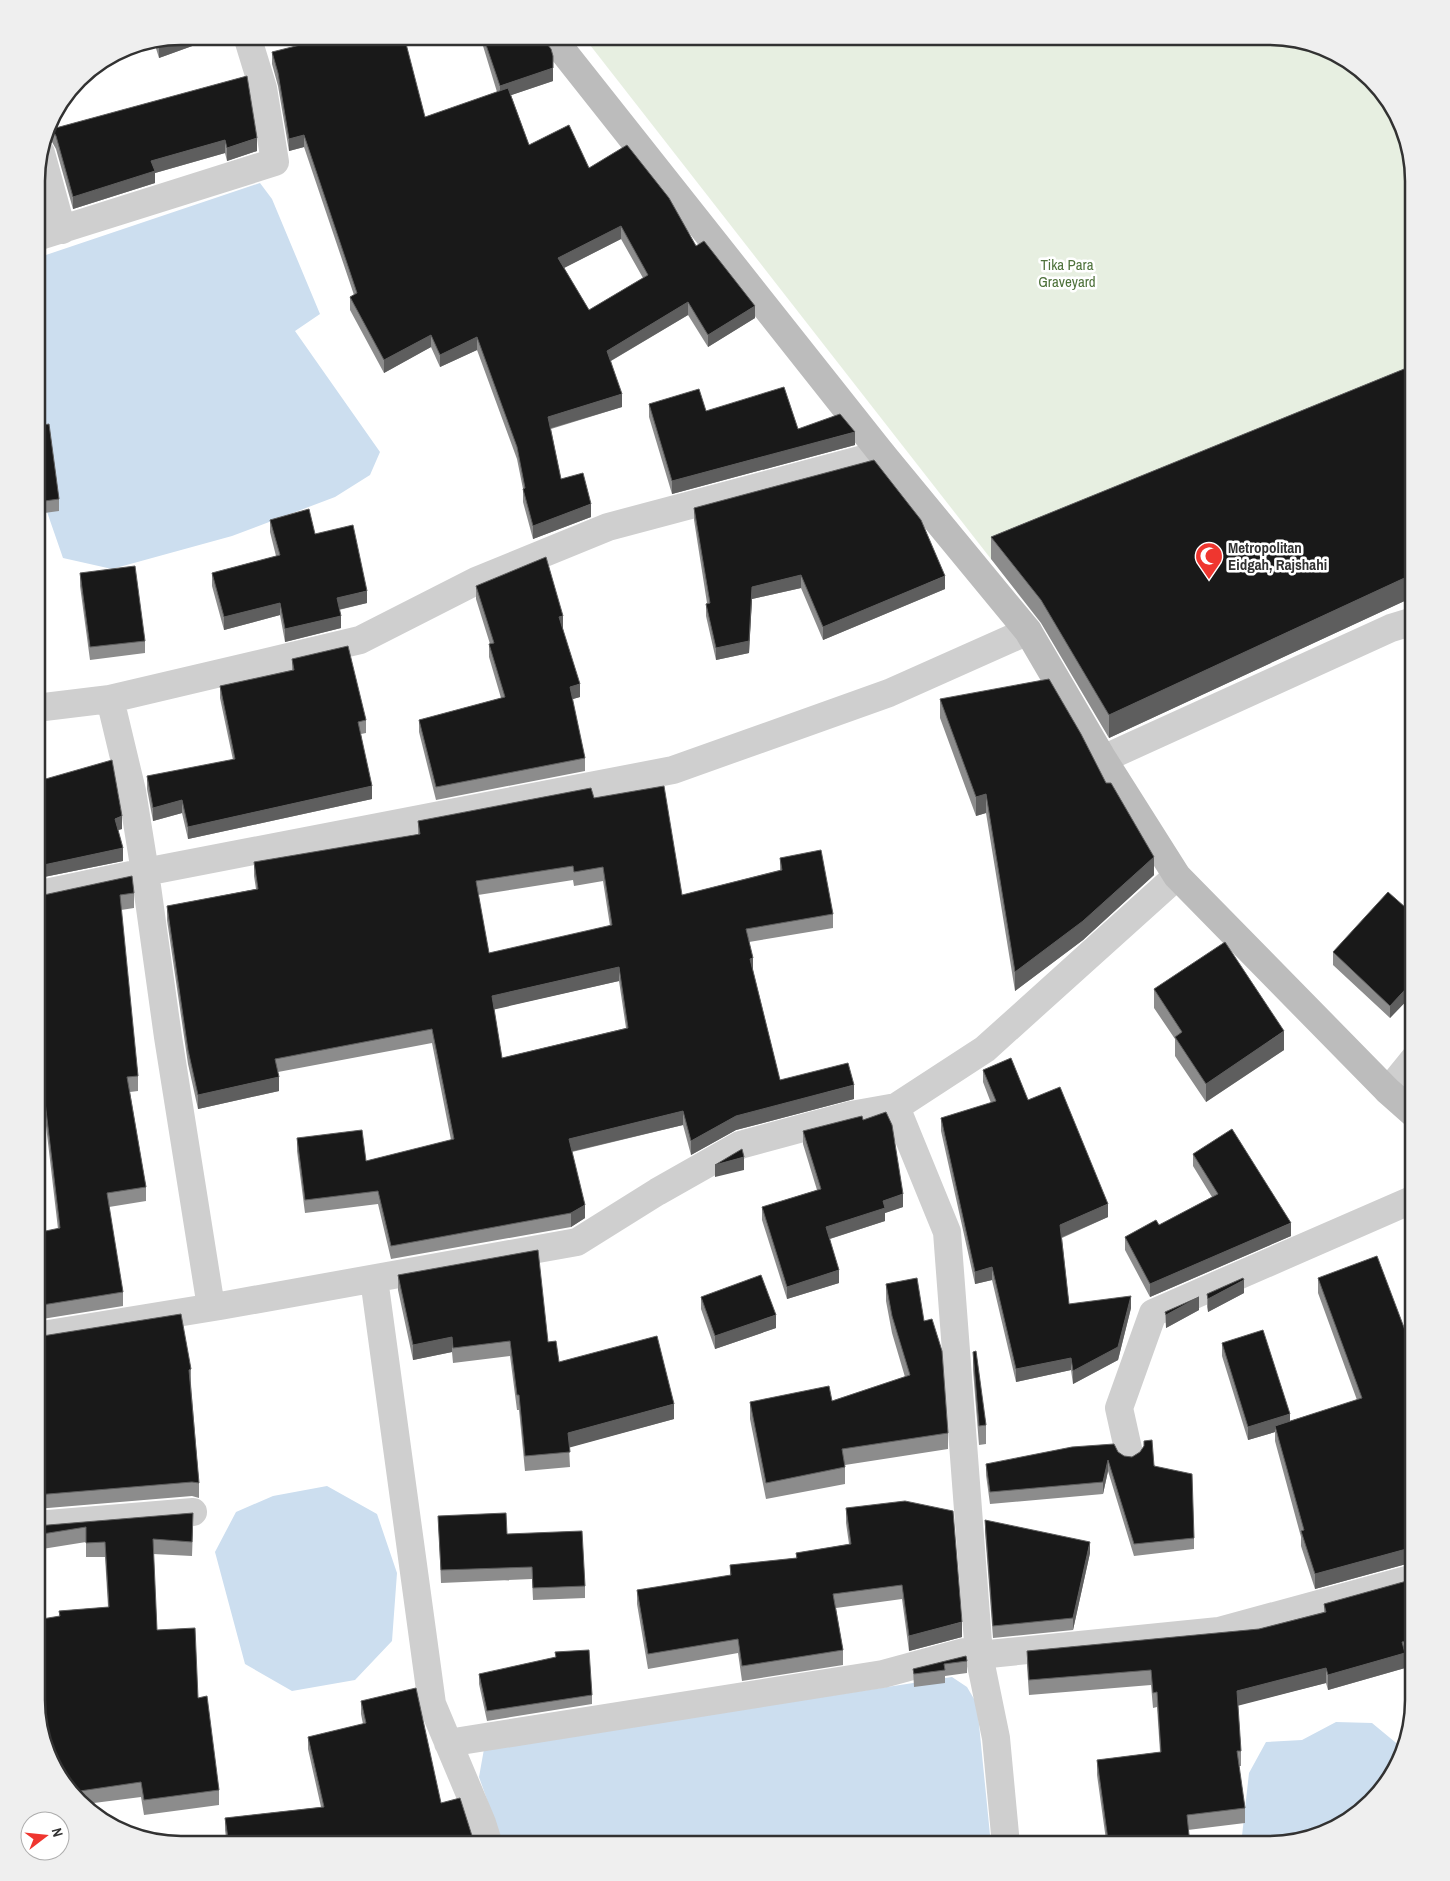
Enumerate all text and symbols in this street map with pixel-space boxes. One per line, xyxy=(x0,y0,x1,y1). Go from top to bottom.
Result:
park label: Tika Para Graveyard xyxy=(1038,254,1096,292)
place label: Metropolitan Eidgah, Rajshahi xyxy=(1228,537,1327,575)
mosque icon: Metropolitan Eidgah, Rajshahi xyxy=(1194,541,1224,580)
north arrow xyxy=(20,1811,70,1861)
text: N xyxy=(48,1826,67,1839)

